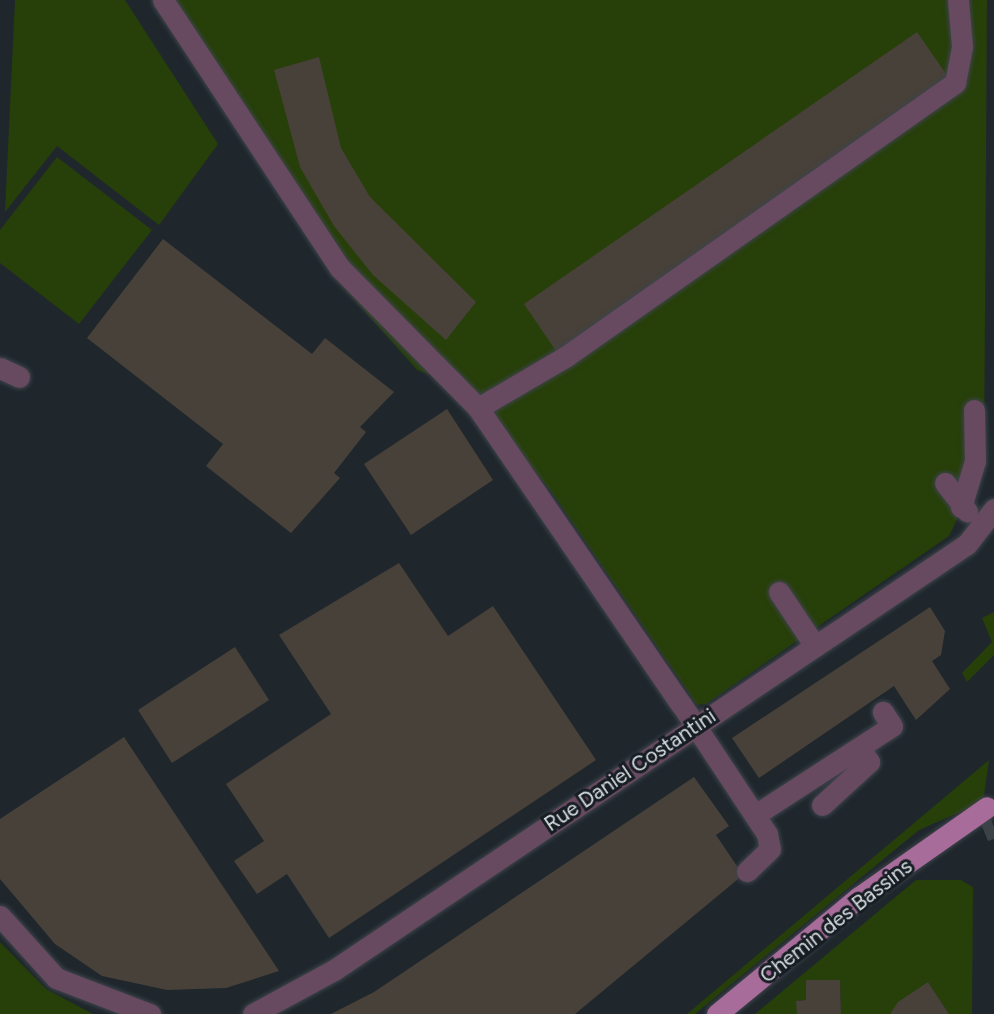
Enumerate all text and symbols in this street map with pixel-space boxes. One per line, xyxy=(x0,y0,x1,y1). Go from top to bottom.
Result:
street label: Rue Daniel Costantini xyxy=(539,703,721,837)
street label: Chemin des Bassins xyxy=(755,854,917,988)

